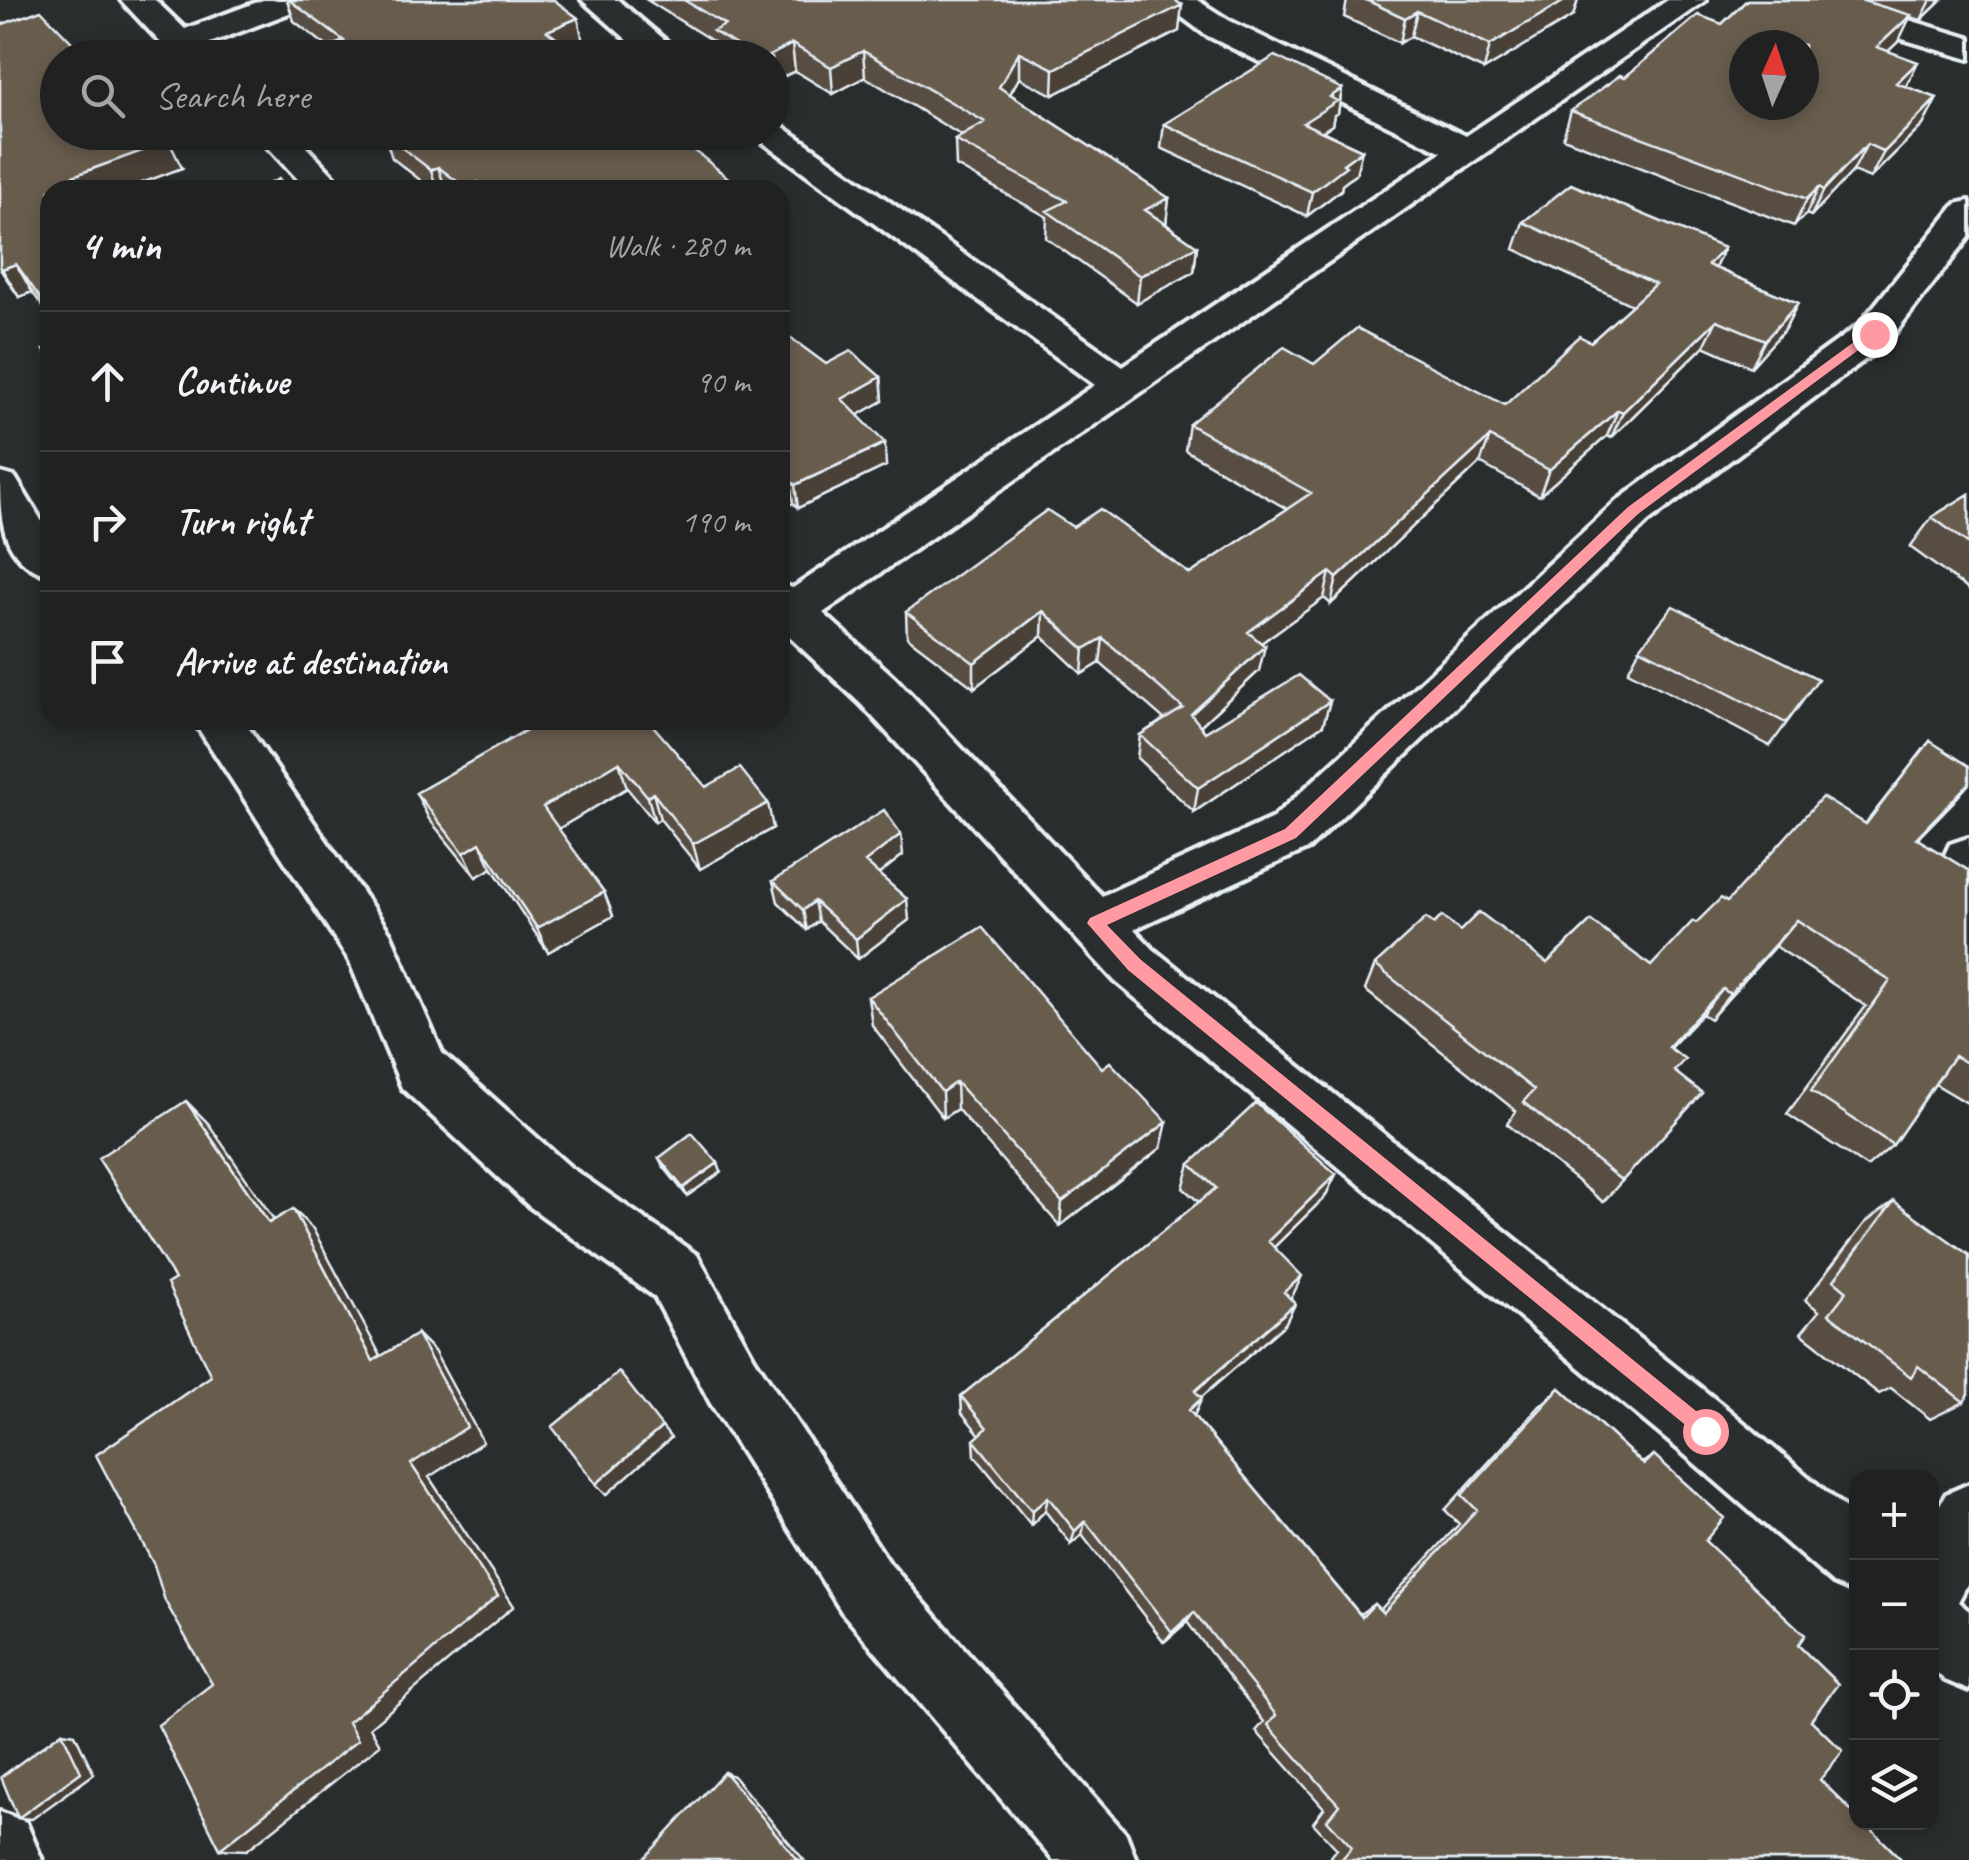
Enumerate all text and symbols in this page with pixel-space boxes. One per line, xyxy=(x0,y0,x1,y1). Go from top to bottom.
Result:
north arrow xyxy=(1729,30,1819,120)
search box xyxy=(40,40,790,150)
icon: search xyxy=(75,68,130,123)
text: Search here xyxy=(155,72,310,119)
text: 4 min xyxy=(80,219,160,272)
text: Walk · 280 m xyxy=(606,225,750,266)
route end xyxy=(1852,312,1898,358)
icon: ahead xyxy=(80,354,135,409)
text: Continue xyxy=(175,358,289,405)
text: 90 m xyxy=(696,361,750,402)
icon: right xyxy=(80,494,135,549)
text: Turn right xyxy=(175,498,309,545)
text: 190 m xyxy=(681,501,750,542)
icon: arrive xyxy=(80,634,135,689)
text: Arrive at destination xyxy=(175,638,447,685)
route start xyxy=(1683,1409,1729,1455)
map controls xyxy=(1849,1470,1939,1830)
button: + xyxy=(1849,1470,1939,1560)
button: − xyxy=(1849,1560,1939,1650)
button: locate xyxy=(1849,1650,1939,1740)
button: layers xyxy=(1849,1740,1939,1830)

